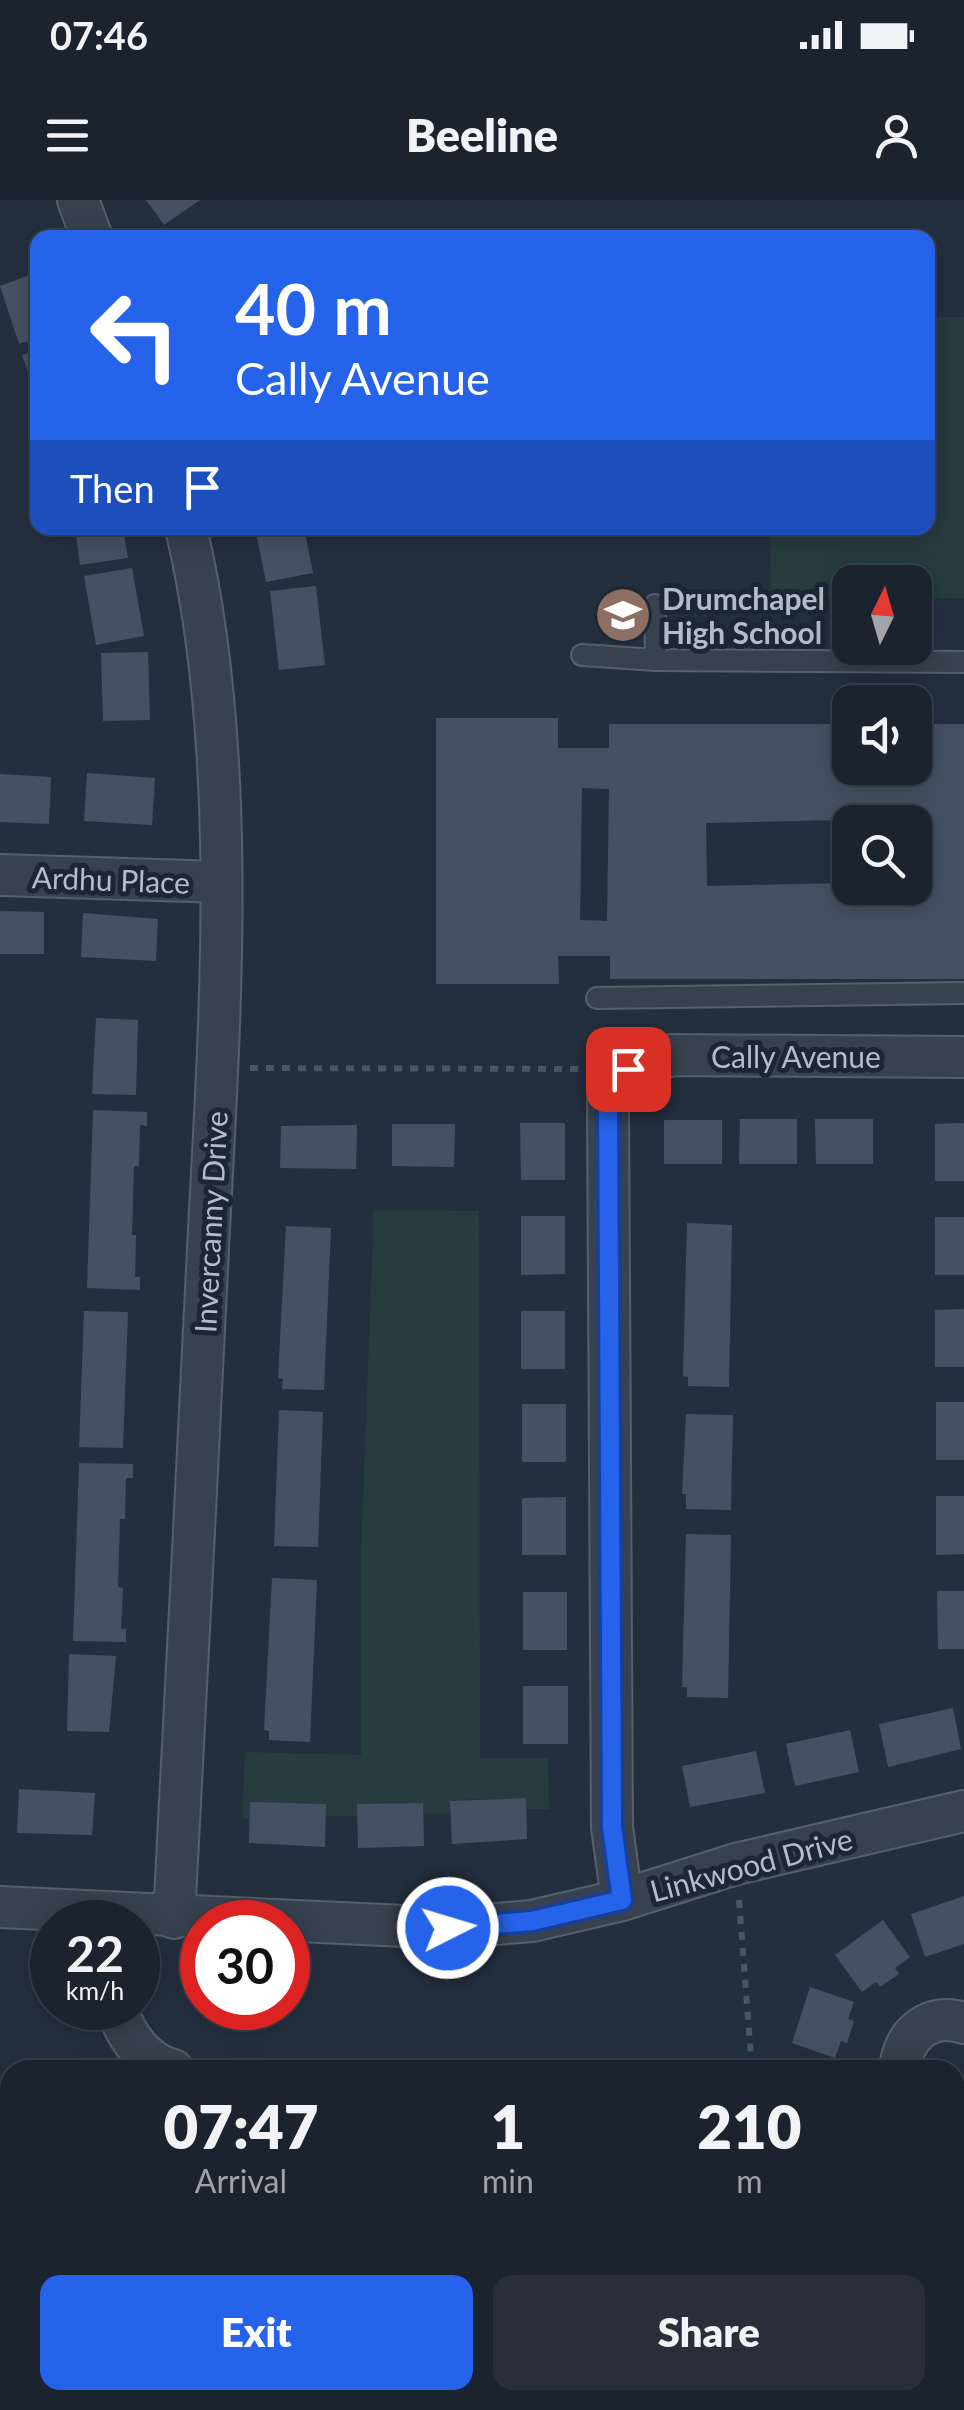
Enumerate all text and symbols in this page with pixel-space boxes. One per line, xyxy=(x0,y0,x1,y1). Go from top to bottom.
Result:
text: 07:46 xyxy=(50,12,148,58)
icon: menu xyxy=(40,108,95,163)
text: Beeline xyxy=(406,108,558,162)
icon: person xyxy=(869,108,924,163)
text: 40 m xyxy=(235,266,392,350)
icon: left xyxy=(70,270,200,400)
text: Cally Avenue xyxy=(235,351,490,405)
icon: arrive xyxy=(175,460,230,515)
text: Then xyxy=(70,465,155,511)
north arrow xyxy=(832,565,932,665)
map controls xyxy=(832,565,932,905)
place label: Drumchapel High School xyxy=(662,580,825,650)
school or university icon: Drumchapel High School xyxy=(593,585,653,645)
button: sound xyxy=(832,685,932,785)
button: search xyxy=(832,805,932,905)
street label: Ardhu Place xyxy=(31,858,191,900)
pin xyxy=(586,1027,671,1112)
street label: Cally Avenue xyxy=(711,1038,881,1074)
icon: arrive xyxy=(601,1042,656,1097)
street label: Invercanny Drive xyxy=(186,1110,234,1334)
street label: Linkwood Drive xyxy=(646,1820,856,1908)
position arrow xyxy=(396,1876,500,1980)
speed limit sign: 30 xyxy=(180,1900,310,2030)
text: 22 xyxy=(66,1923,124,1983)
text: km/h xyxy=(66,1975,124,2005)
text: 07:47 xyxy=(163,2090,319,2162)
text: 1 xyxy=(490,2090,525,2162)
text: 210 xyxy=(697,2090,802,2162)
text: Arrival xyxy=(195,2161,287,2200)
text: min xyxy=(482,2161,534,2200)
text: m xyxy=(736,2161,763,2200)
button: Exit xyxy=(40,2275,473,2390)
button: Share xyxy=(493,2275,925,2390)

